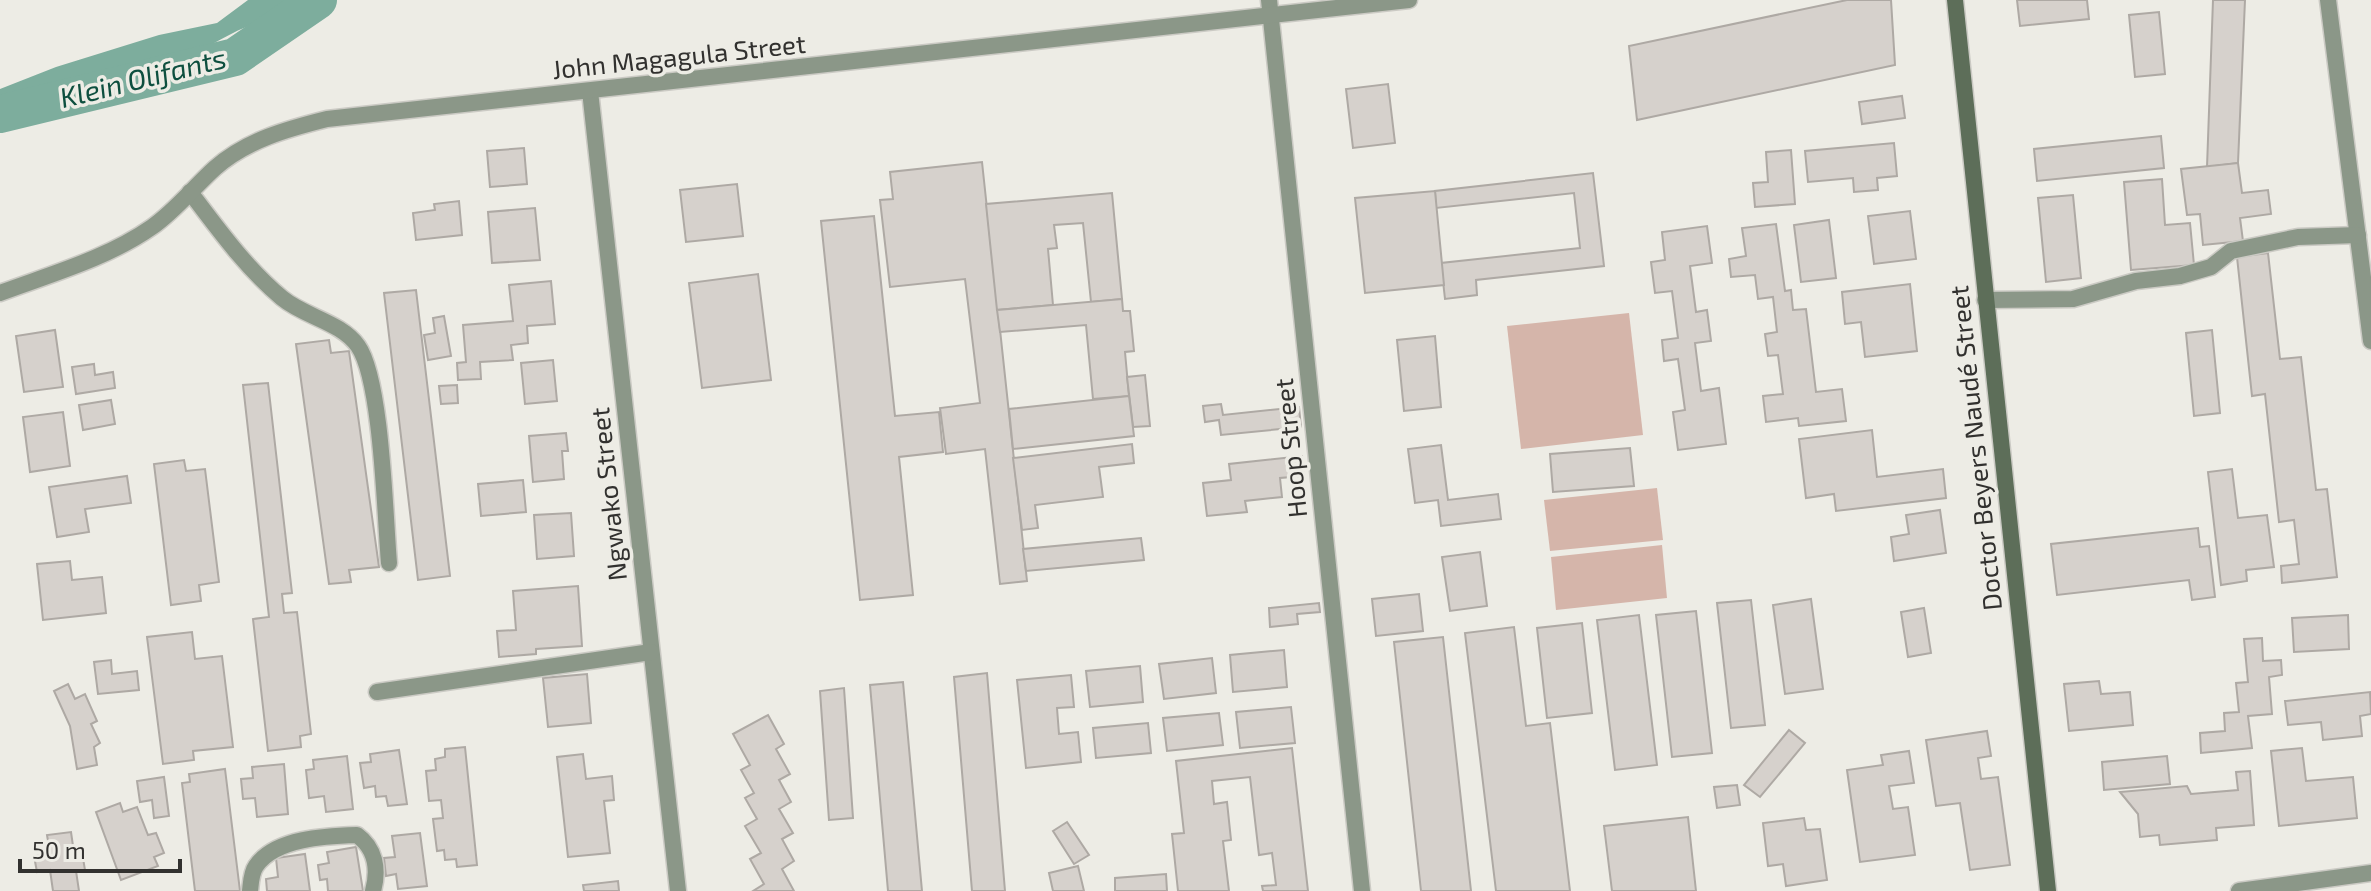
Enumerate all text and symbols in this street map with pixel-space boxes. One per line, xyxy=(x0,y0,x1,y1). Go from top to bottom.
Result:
street label: John Magagula Street xyxy=(551,27,807,84)
water label: Klein Olifants xyxy=(56,40,229,114)
street label: Doctor Beyers Naudé Street xyxy=(1942,284,2007,612)
street label: Hoop Street xyxy=(1267,377,1312,519)
street label: Ngwako Street xyxy=(583,406,632,582)
scale bar xyxy=(20,823,180,873)
text: 50 m xyxy=(32,835,86,864)

